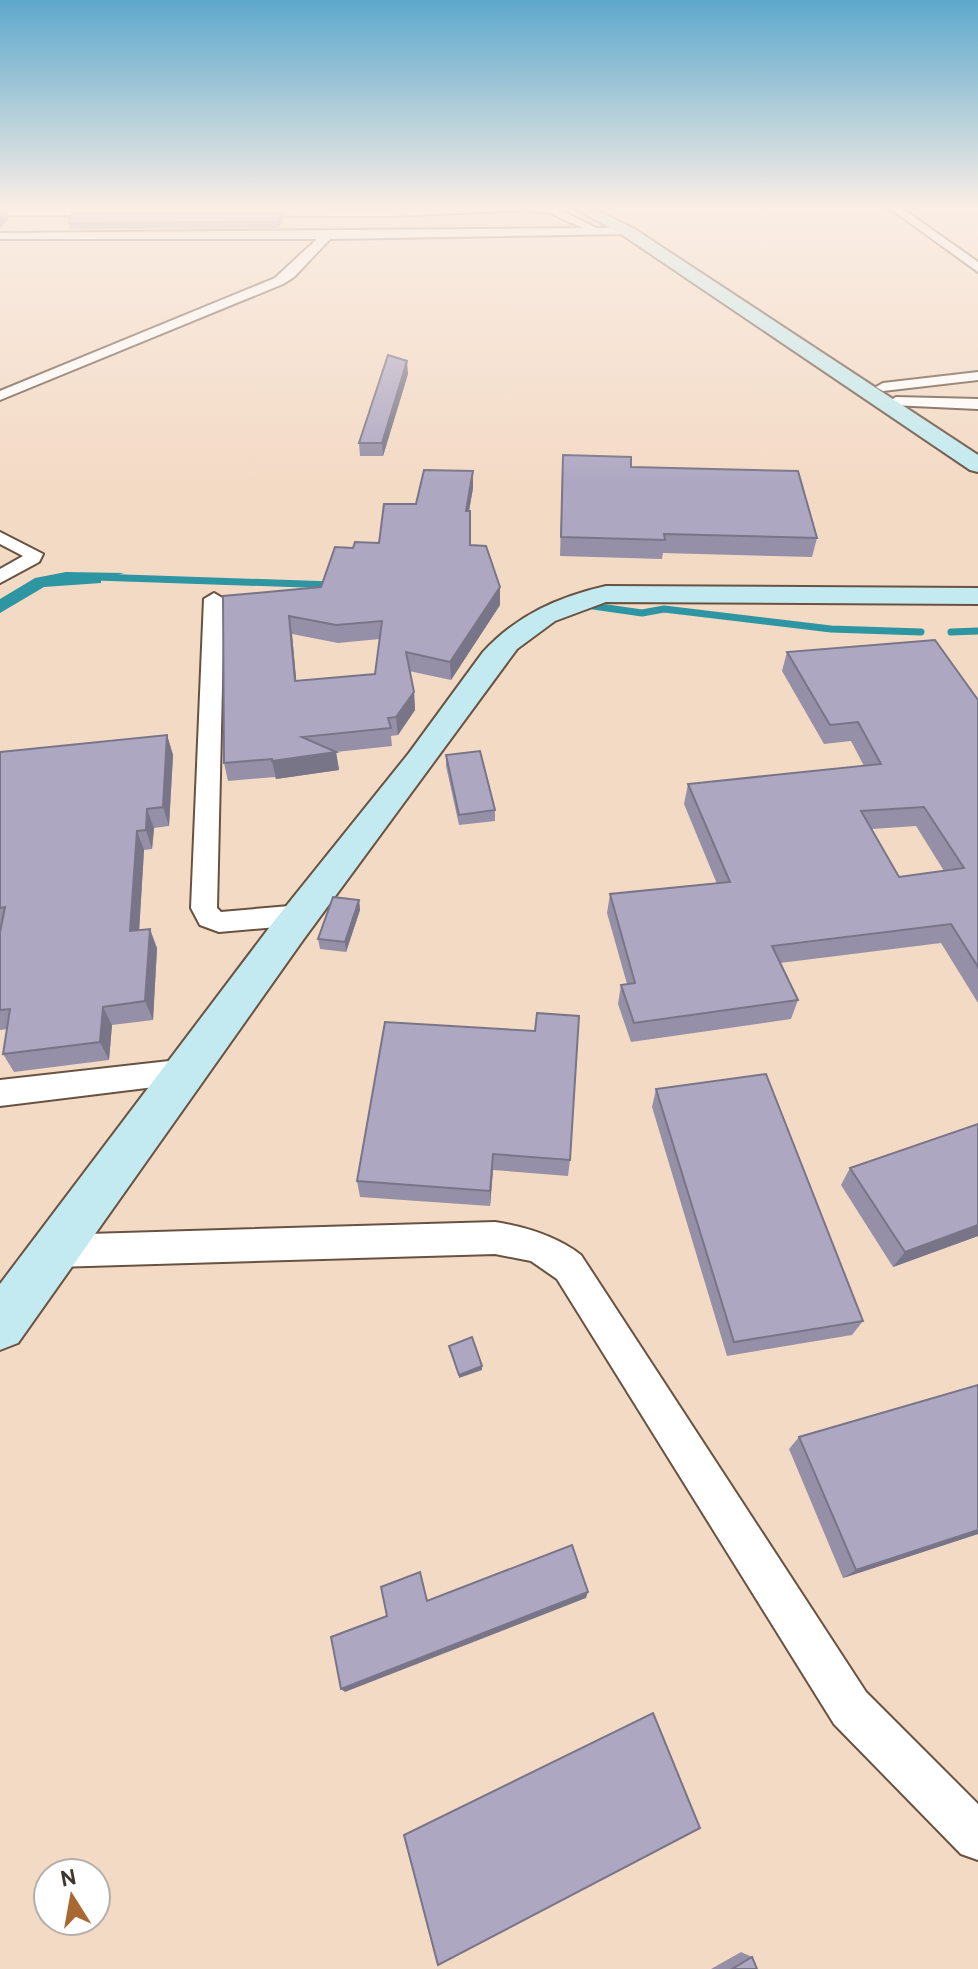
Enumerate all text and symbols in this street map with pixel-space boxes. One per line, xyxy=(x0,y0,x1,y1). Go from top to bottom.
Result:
north arrow xyxy=(32,1857,112,1937)
text: N xyxy=(58,1865,79,1895)

